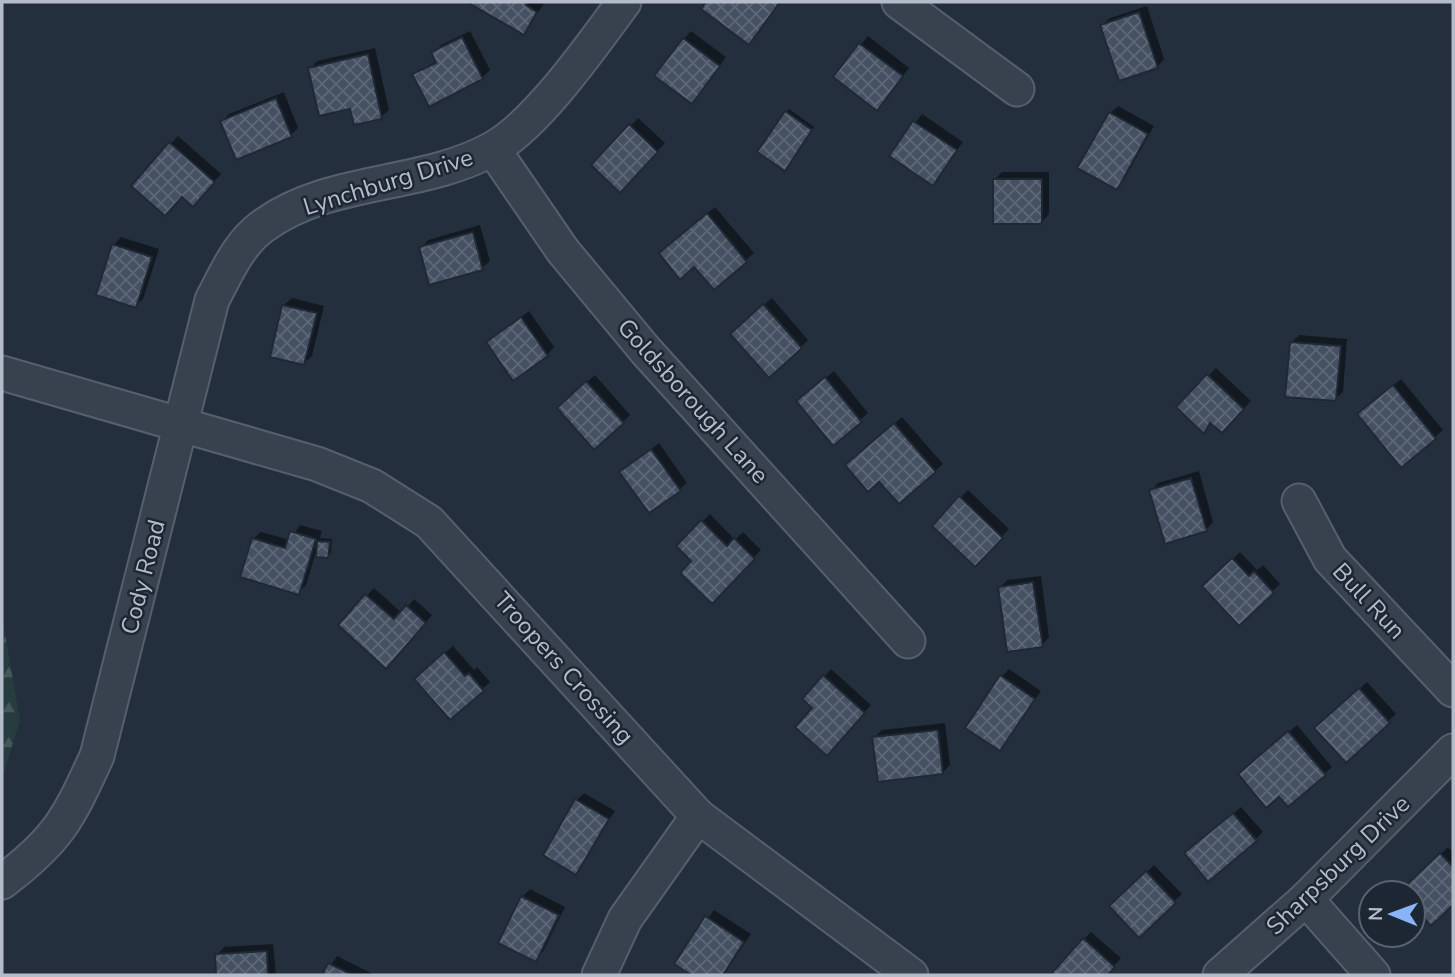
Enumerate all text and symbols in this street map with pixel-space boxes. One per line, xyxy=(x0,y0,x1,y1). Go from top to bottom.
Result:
street label: Lynchburg Drive xyxy=(299,141,477,223)
street label: Goldsborough Lane xyxy=(610,312,776,490)
street label: Cody Road xyxy=(113,516,173,638)
street label: Bull Run xyxy=(1326,556,1412,646)
street label: Troopers Crossing xyxy=(487,585,641,751)
street label: Sharpsburg Drive xyxy=(1259,788,1417,942)
north arrow xyxy=(1357,879,1427,949)
text: N xyxy=(1363,906,1389,921)

